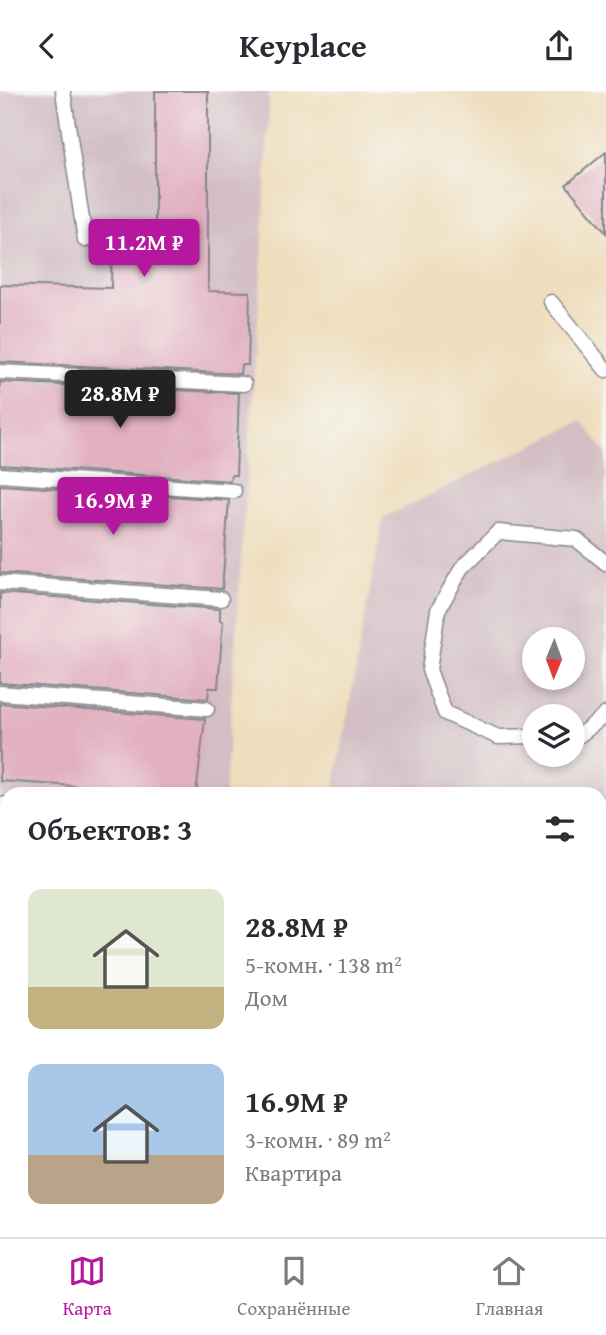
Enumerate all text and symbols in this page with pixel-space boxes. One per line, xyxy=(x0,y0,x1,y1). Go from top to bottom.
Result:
text: Keyplace xyxy=(239,22,367,69)
icon: back xyxy=(28,27,66,65)
icon: share xyxy=(540,27,578,65)
pin: 11.2M ₽ xyxy=(79,219,209,279)
text: 11.2M ₽ xyxy=(104,225,184,258)
pin: 28.8M ₽ xyxy=(55,371,185,430)
text: 28.8M ₽ xyxy=(80,376,160,409)
pin: 16.9M ₽ xyxy=(48,477,178,537)
text: 16.9M ₽ xyxy=(73,483,153,516)
north arrow xyxy=(522,627,584,689)
map controls xyxy=(522,627,585,767)
button: layers xyxy=(522,704,585,767)
text: Объектов: 3 xyxy=(28,807,192,851)
icon: filters xyxy=(541,810,579,848)
text: 28.8M ₽ xyxy=(245,904,348,948)
icon: home xyxy=(84,917,168,1001)
text: 5-комн. · 138 m² xyxy=(245,948,402,981)
text: Дом xyxy=(245,981,288,1014)
text: 16.9M ₽ xyxy=(245,1079,348,1123)
icon: home xyxy=(84,1092,168,1176)
text: 3-комн. · 89 m² xyxy=(245,1123,391,1156)
text: Квартира xyxy=(245,1156,342,1189)
tab: Карта xyxy=(63,1252,112,1322)
tab: Сохранённые xyxy=(237,1252,350,1322)
tab: Главная xyxy=(476,1252,543,1322)

